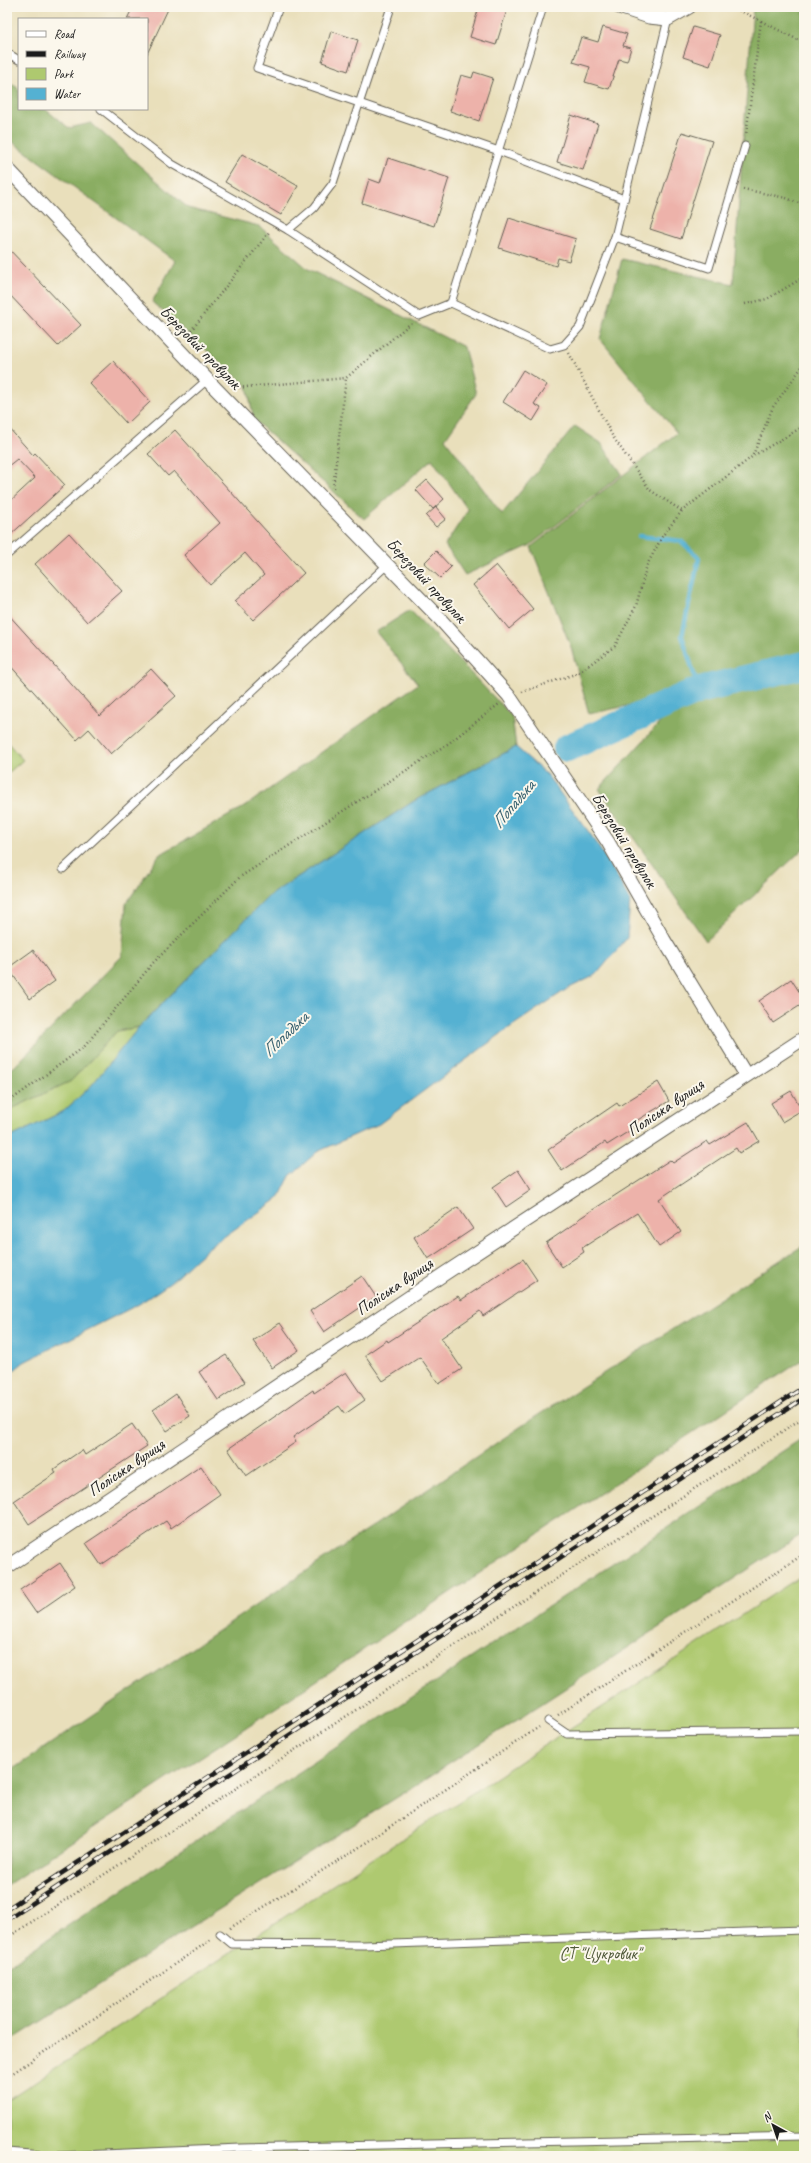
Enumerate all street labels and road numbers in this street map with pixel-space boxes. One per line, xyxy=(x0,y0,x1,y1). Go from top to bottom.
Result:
street label: Березовий провулок xyxy=(155,301,247,396)
street label: Березовий провулок xyxy=(381,534,472,629)
street label: Березовий провулок xyxy=(586,789,663,894)
street label: Поліська вулиця xyxy=(623,1074,709,1141)
street label: Поліська вулиця xyxy=(352,1253,438,1320)
street label: Поліська вулиця xyxy=(84,1434,170,1501)

